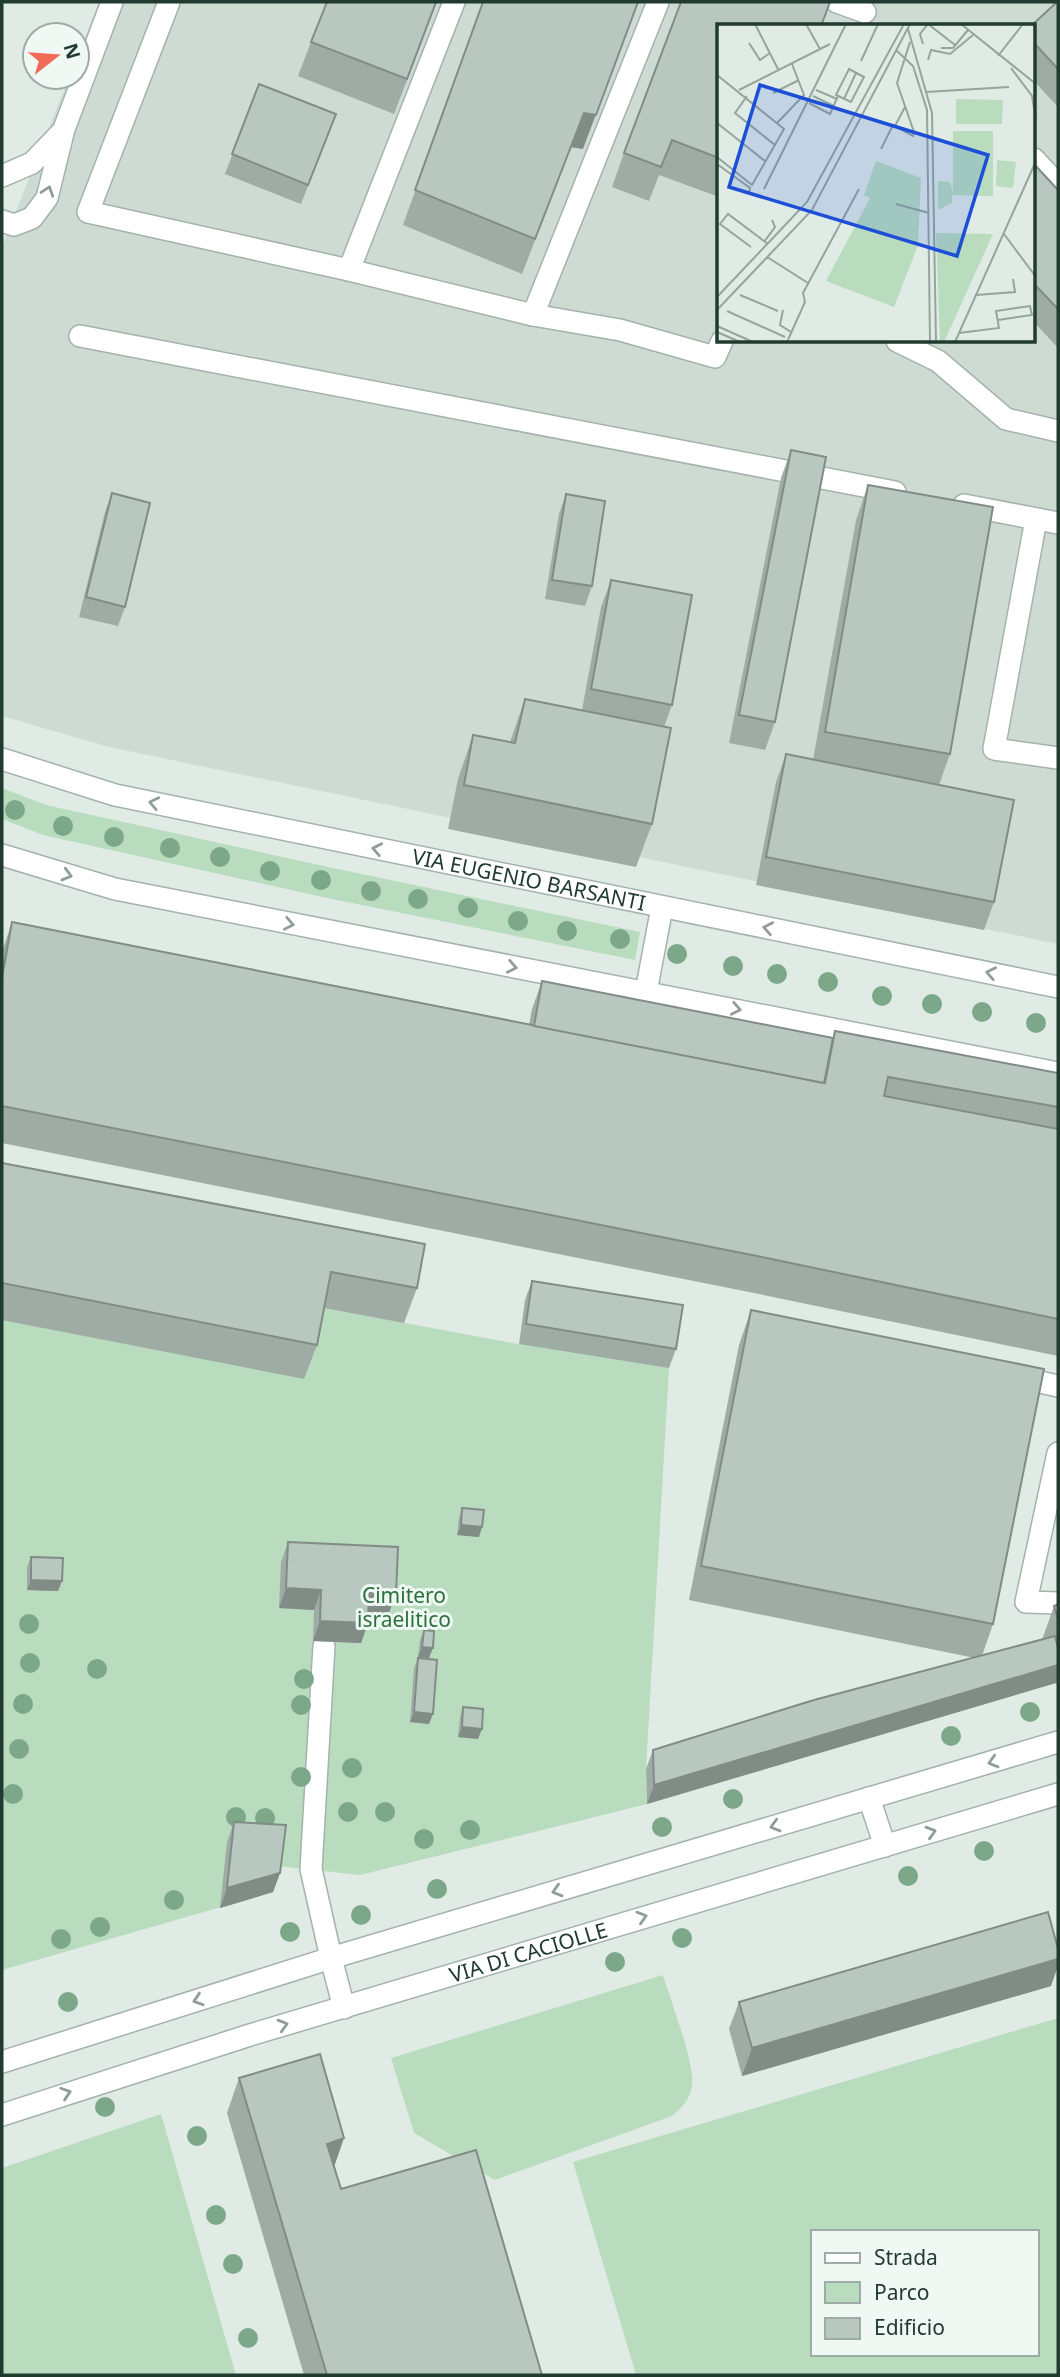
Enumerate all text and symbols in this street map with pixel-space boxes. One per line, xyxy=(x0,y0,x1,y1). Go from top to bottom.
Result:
north arrow xyxy=(21,21,91,91)
inset map xyxy=(717,24,1036,343)
text: N xyxy=(58,40,87,62)
one-way arrow xyxy=(40,185,54,197)
one-way arrow xyxy=(148,797,160,812)
street label: VIA EUGENIO BARSANTI xyxy=(410,842,648,917)
one-way arrow xyxy=(371,843,383,858)
one-way arrow xyxy=(61,867,73,881)
one-way arrow xyxy=(283,915,295,930)
one-way arrow xyxy=(762,921,774,936)
one-way arrow xyxy=(506,959,518,974)
one-way arrow xyxy=(985,966,997,981)
one-way arrow xyxy=(730,1001,742,1016)
park label: Cimitero israelitico xyxy=(357,1581,451,1633)
one-way arrow xyxy=(987,1753,999,1768)
one-way arrow xyxy=(769,1818,781,1833)
one-way arrow xyxy=(925,1826,937,1841)
one-way arrow xyxy=(551,1883,563,1897)
one-way arrow xyxy=(636,1911,648,1926)
street label: VIA DI CACIOLLE xyxy=(446,1915,611,1989)
one-way arrow xyxy=(193,1992,205,2006)
one-way arrow xyxy=(277,2019,289,2034)
one-way arrow xyxy=(60,2087,72,2102)
legend xyxy=(811,2230,1039,2356)
text: Strada xyxy=(874,2243,938,2271)
text: Parco xyxy=(874,2278,930,2306)
text: Edificio xyxy=(874,2313,945,2341)

